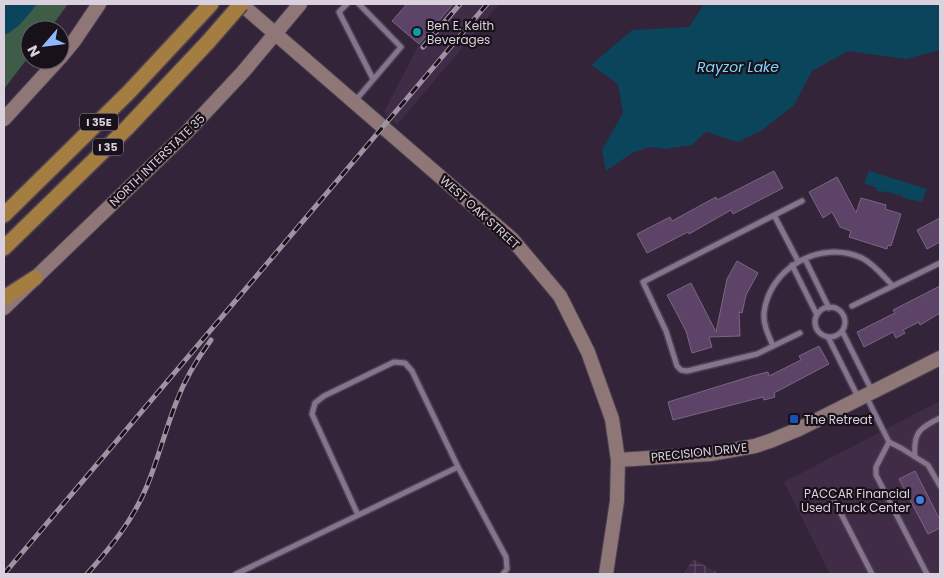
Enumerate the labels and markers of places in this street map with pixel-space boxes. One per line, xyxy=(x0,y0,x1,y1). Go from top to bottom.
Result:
place label: Ben E. Keith Beverages xyxy=(427,17,494,48)
marker: Ben E. Keith Beverages xyxy=(411,26,423,38)
place label: The Retreat xyxy=(804,411,872,428)
marker: The Retreat xyxy=(788,413,800,425)
place label: PACCAR Financial Used Truck Center xyxy=(801,485,911,516)
marker: PACCAR Financial Used Truck Center xyxy=(914,494,926,506)

